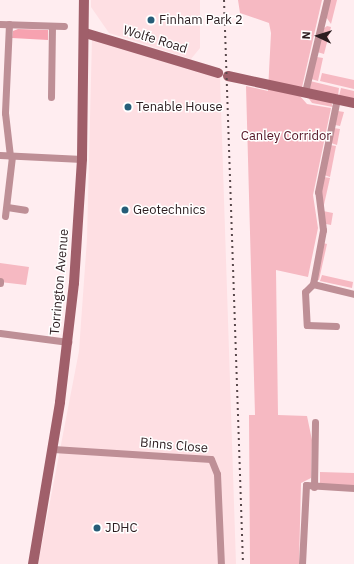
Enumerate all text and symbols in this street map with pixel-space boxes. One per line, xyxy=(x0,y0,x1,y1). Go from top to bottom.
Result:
place label: Finham Park 2 xyxy=(159,12,243,28)
marker: Finham Park 2 xyxy=(146,15,156,25)
north arrow xyxy=(298,16,338,56)
street label: Wolfe Road xyxy=(121,23,189,57)
text: N xyxy=(299,31,313,40)
place label: Tenable House xyxy=(136,99,223,115)
marker: Tenable House xyxy=(123,102,133,112)
park label: Canley Corridor xyxy=(241,128,331,144)
place label: Geotechnics xyxy=(133,202,206,218)
marker: Geotechnics xyxy=(120,205,130,215)
street label: Torrington Avenue xyxy=(48,228,72,336)
street label: Binns Close xyxy=(139,435,209,457)
place label: JDHC xyxy=(105,520,138,536)
marker: JDHC xyxy=(92,523,102,533)

